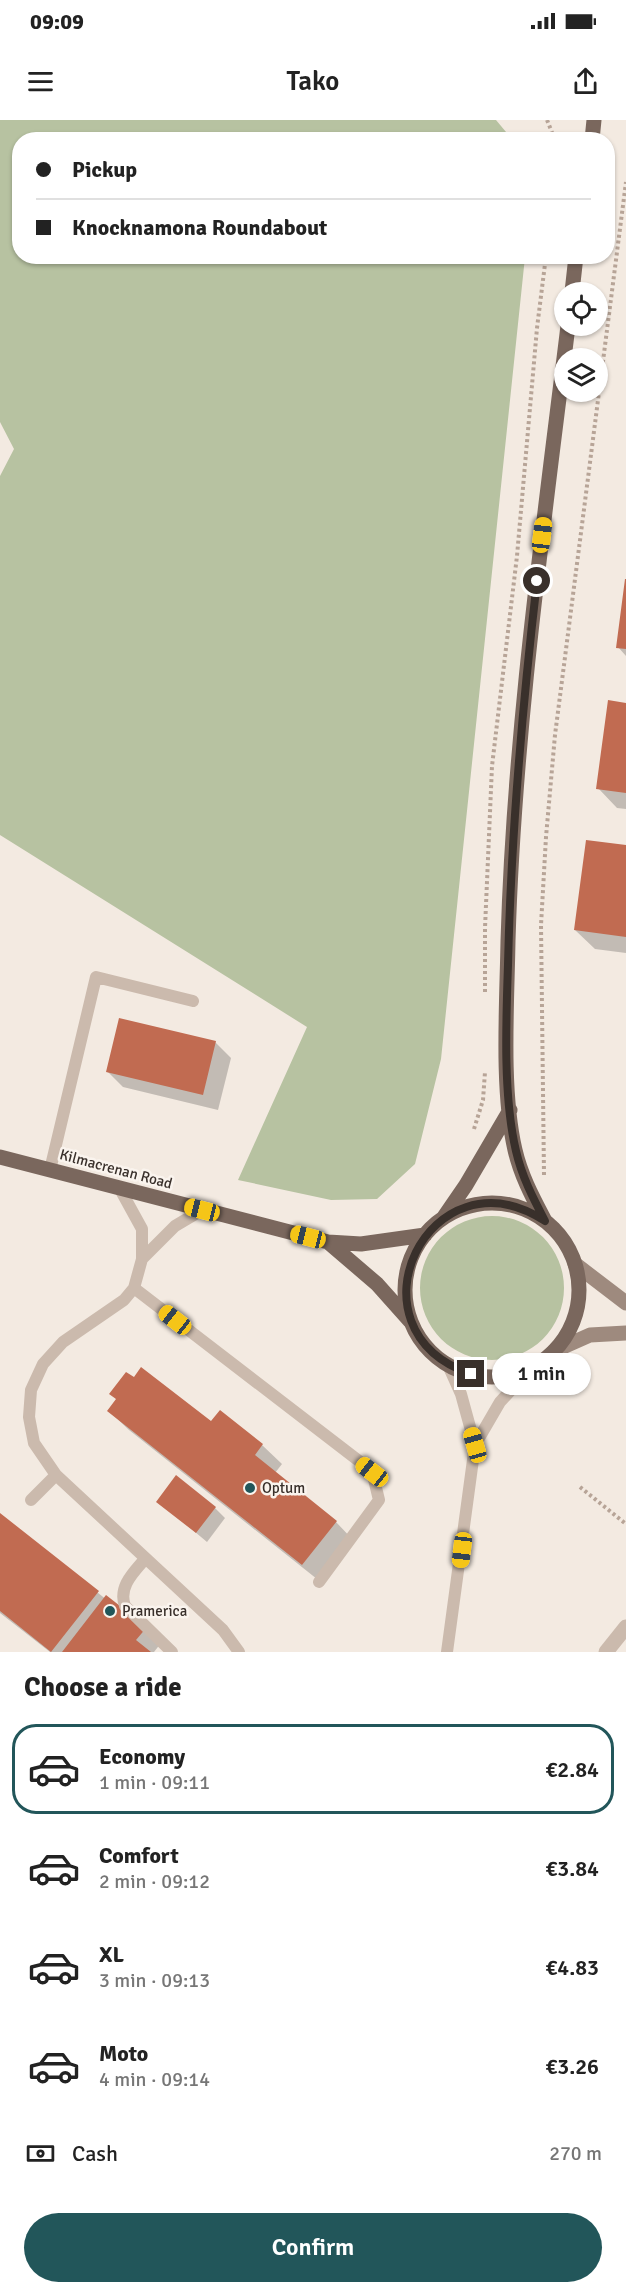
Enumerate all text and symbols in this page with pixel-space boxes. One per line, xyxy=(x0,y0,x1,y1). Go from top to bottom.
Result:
text: 09:09 xyxy=(30,8,84,35)
icon: menu xyxy=(24,65,57,98)
text: Tako xyxy=(287,65,339,98)
icon: share xyxy=(569,65,602,98)
text: Pickup xyxy=(72,156,137,183)
text: Knocknamona Roundabout xyxy=(72,214,327,241)
map controls xyxy=(554,282,608,402)
button: locate xyxy=(554,282,608,336)
button: layers xyxy=(554,348,608,402)
car xyxy=(531,516,553,554)
route start xyxy=(523,567,550,594)
street label: Kilmacrenan Road xyxy=(58,1145,174,1193)
car xyxy=(182,1197,222,1223)
car xyxy=(288,1224,328,1250)
car xyxy=(155,1302,195,1338)
callout: 1 min xyxy=(492,1353,591,1395)
route end xyxy=(457,1360,484,1387)
text: 1 min xyxy=(518,1361,565,1386)
car xyxy=(461,1425,489,1465)
car xyxy=(352,1454,392,1490)
place label: Optum xyxy=(262,1479,305,1497)
marker: Optum xyxy=(243,1481,257,1495)
car xyxy=(451,1531,473,1569)
place label: Pramerica xyxy=(122,1602,187,1620)
marker: Pramerica xyxy=(103,1604,117,1618)
text: Choose a ride xyxy=(24,1671,182,1704)
icon: car xyxy=(27,1742,81,1796)
text: Economy xyxy=(99,1743,185,1770)
text: €2.84 xyxy=(545,1756,599,1783)
text: 1 min · 09:11 xyxy=(99,1770,210,1795)
icon: car xyxy=(27,1841,81,1895)
text: Comfort xyxy=(99,1842,179,1869)
text: €3.84 xyxy=(545,1855,599,1882)
text: 2 min · 09:12 xyxy=(99,1869,210,1894)
icon: car xyxy=(27,1940,81,1994)
text: XL xyxy=(99,1941,124,1968)
text: €4.83 xyxy=(545,1954,599,1981)
text: 3 min · 09:13 xyxy=(99,1968,210,1993)
icon: car xyxy=(27,2039,81,2093)
text: Moto xyxy=(99,2040,148,2067)
text: €3.26 xyxy=(545,2053,599,2080)
text: 4 min · 09:14 xyxy=(99,2067,210,2092)
icon: cash xyxy=(24,2137,57,2170)
text: Cash xyxy=(72,2140,118,2167)
text: 270 m xyxy=(549,2141,602,2166)
button: Confirm xyxy=(24,2213,602,2282)

